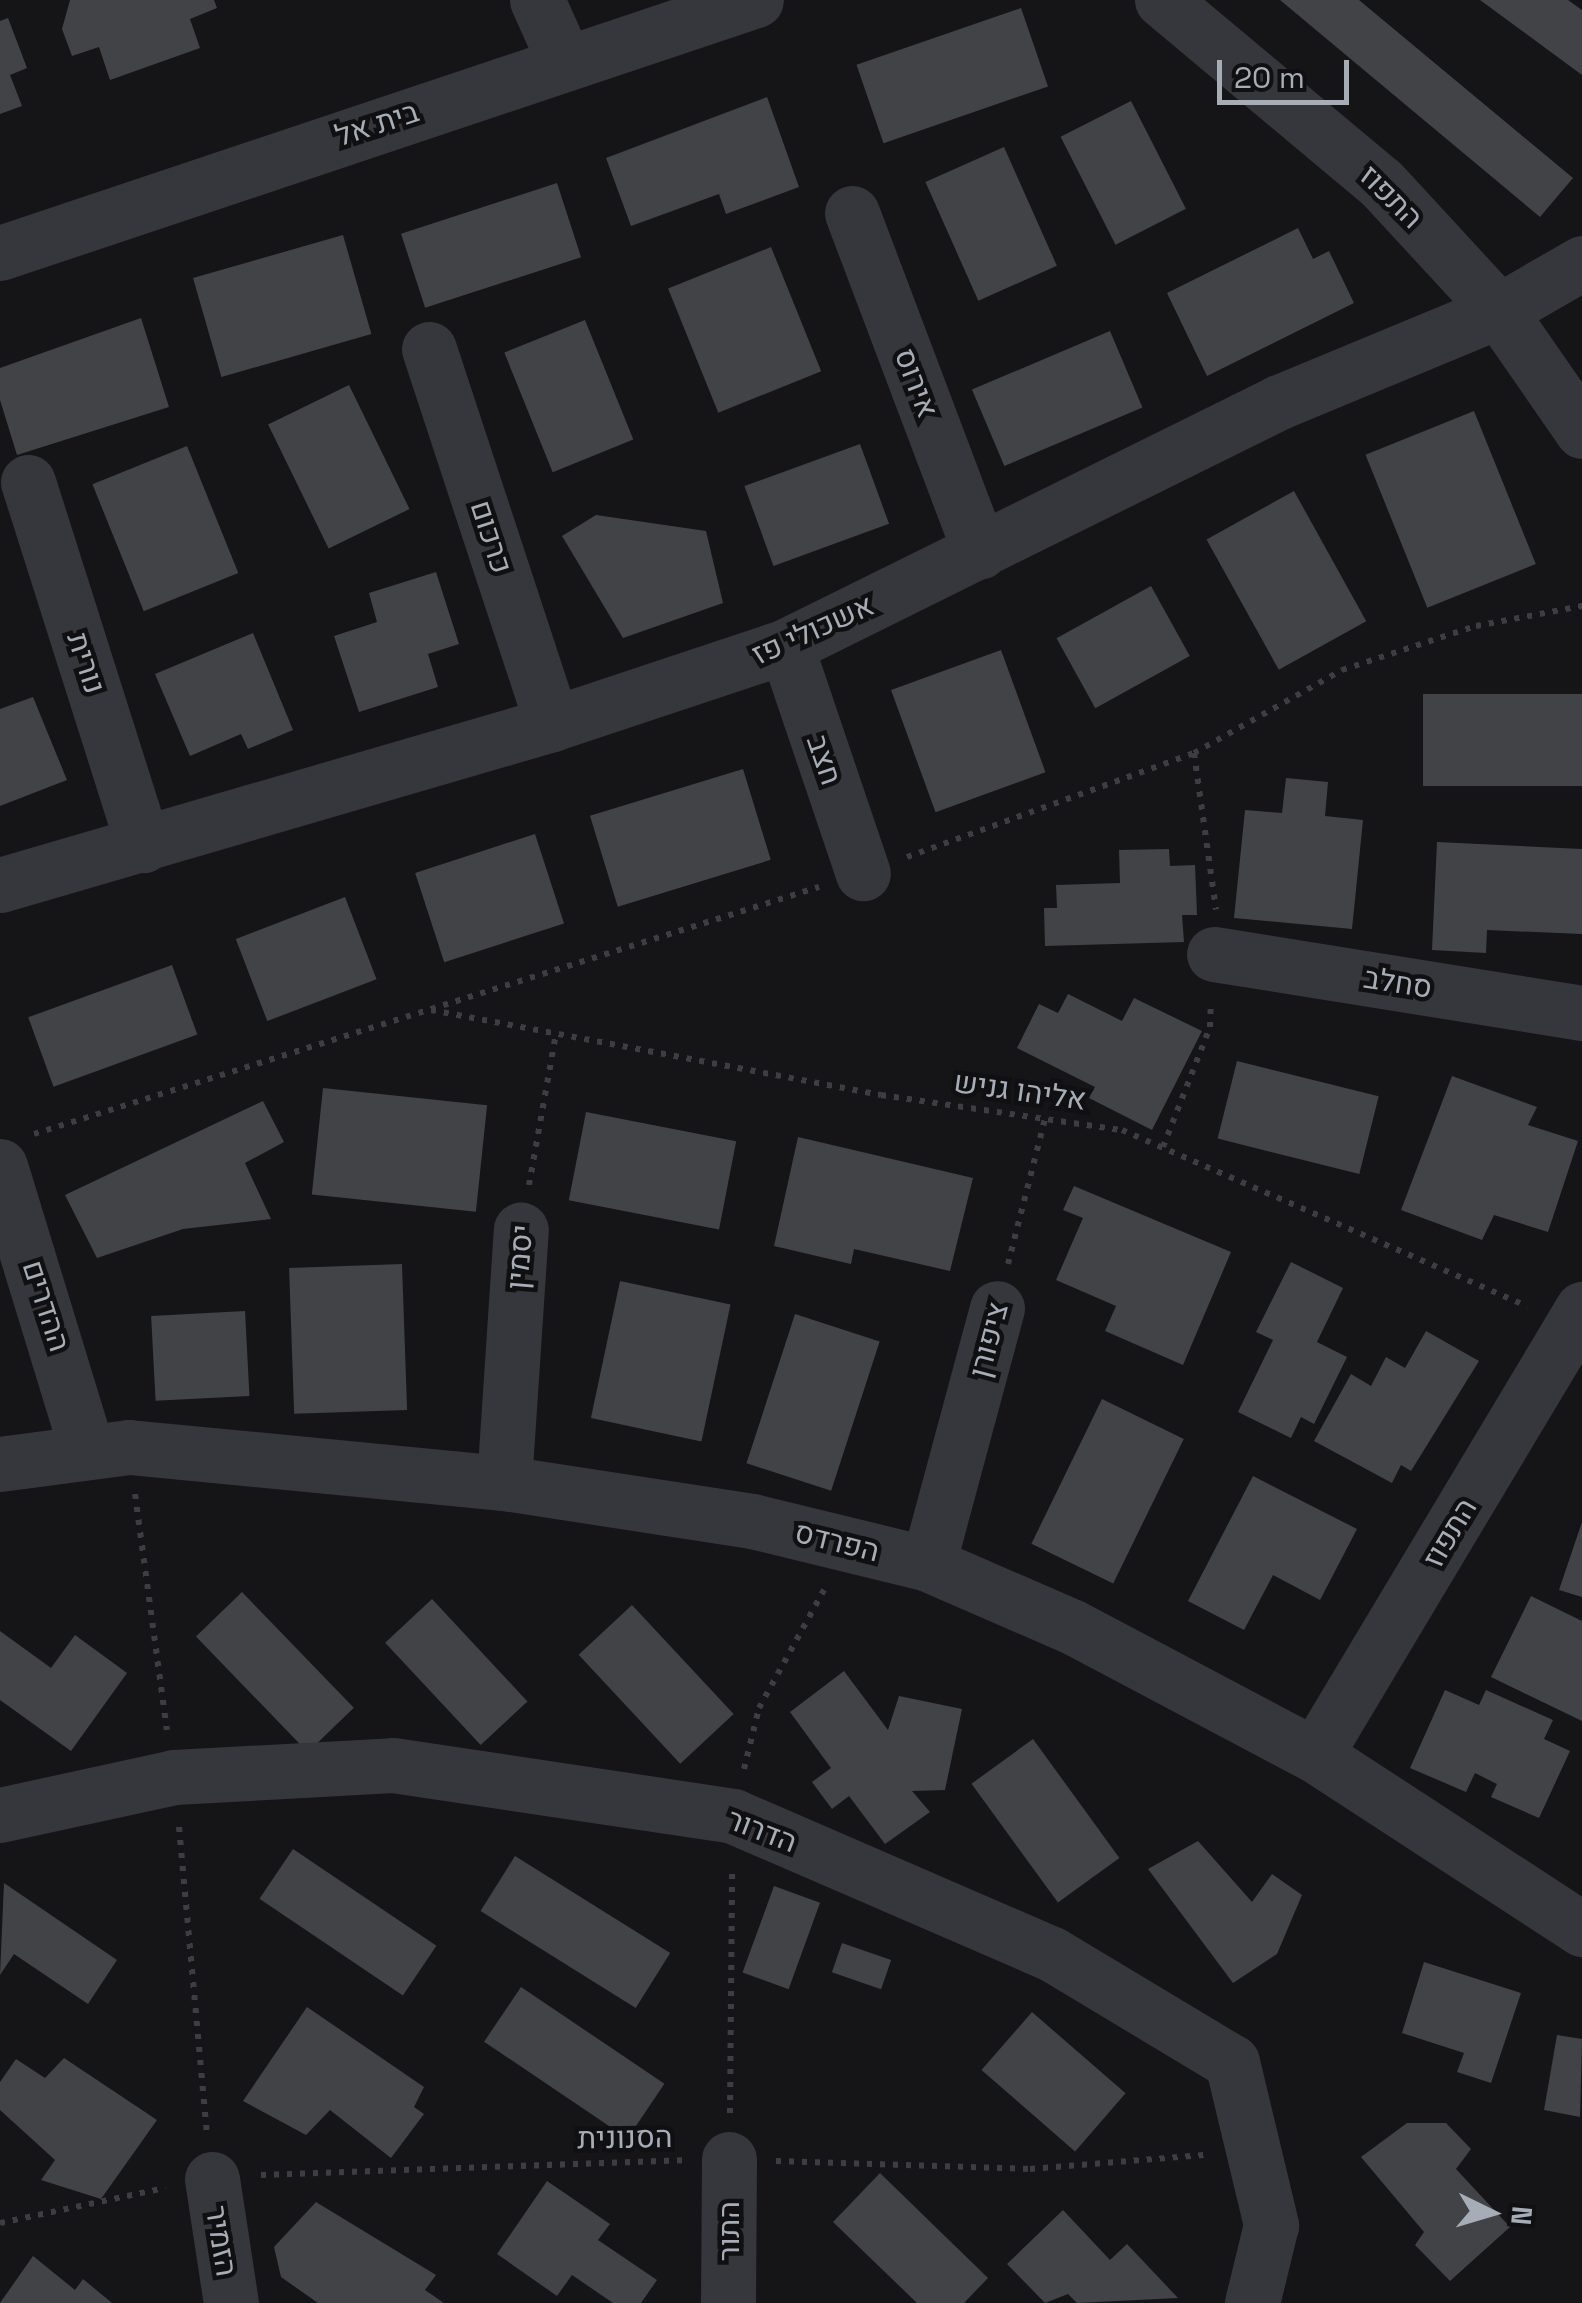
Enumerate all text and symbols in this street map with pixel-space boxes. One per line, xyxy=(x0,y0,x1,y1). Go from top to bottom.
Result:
scale bar xyxy=(1222,40,1354,102)
text: 20 m xyxy=(1234,58,1305,97)
street label: בית אל xyxy=(331,94,423,154)
street label: התפוז xyxy=(1352,158,1430,236)
street label: אירוס xyxy=(886,343,946,423)
street label: כרכום xyxy=(462,496,520,578)
street label: אשכולי פז xyxy=(746,587,880,673)
street label: נורית xyxy=(59,628,113,698)
street label: חצב xyxy=(799,730,849,790)
street label: סחלב xyxy=(1361,960,1435,1006)
street label: אליהו גניש xyxy=(952,1064,1088,1118)
street label: יסמין xyxy=(499,1223,541,1291)
street label: ההדרים xyxy=(14,1256,78,1356)
street label: ציפורן xyxy=(962,1298,1016,1382)
street label: התפוז xyxy=(1415,1492,1485,1574)
street label: הפרדס xyxy=(791,1514,883,1570)
street label: הדרור xyxy=(722,1801,802,1861)
street label: הסנונית xyxy=(577,2119,673,2157)
north arrow xyxy=(1442,2163,1542,2263)
street label: התור xyxy=(711,2201,747,2261)
street label: הזמיר xyxy=(198,2203,244,2279)
text: N xyxy=(1503,2205,1541,2227)

